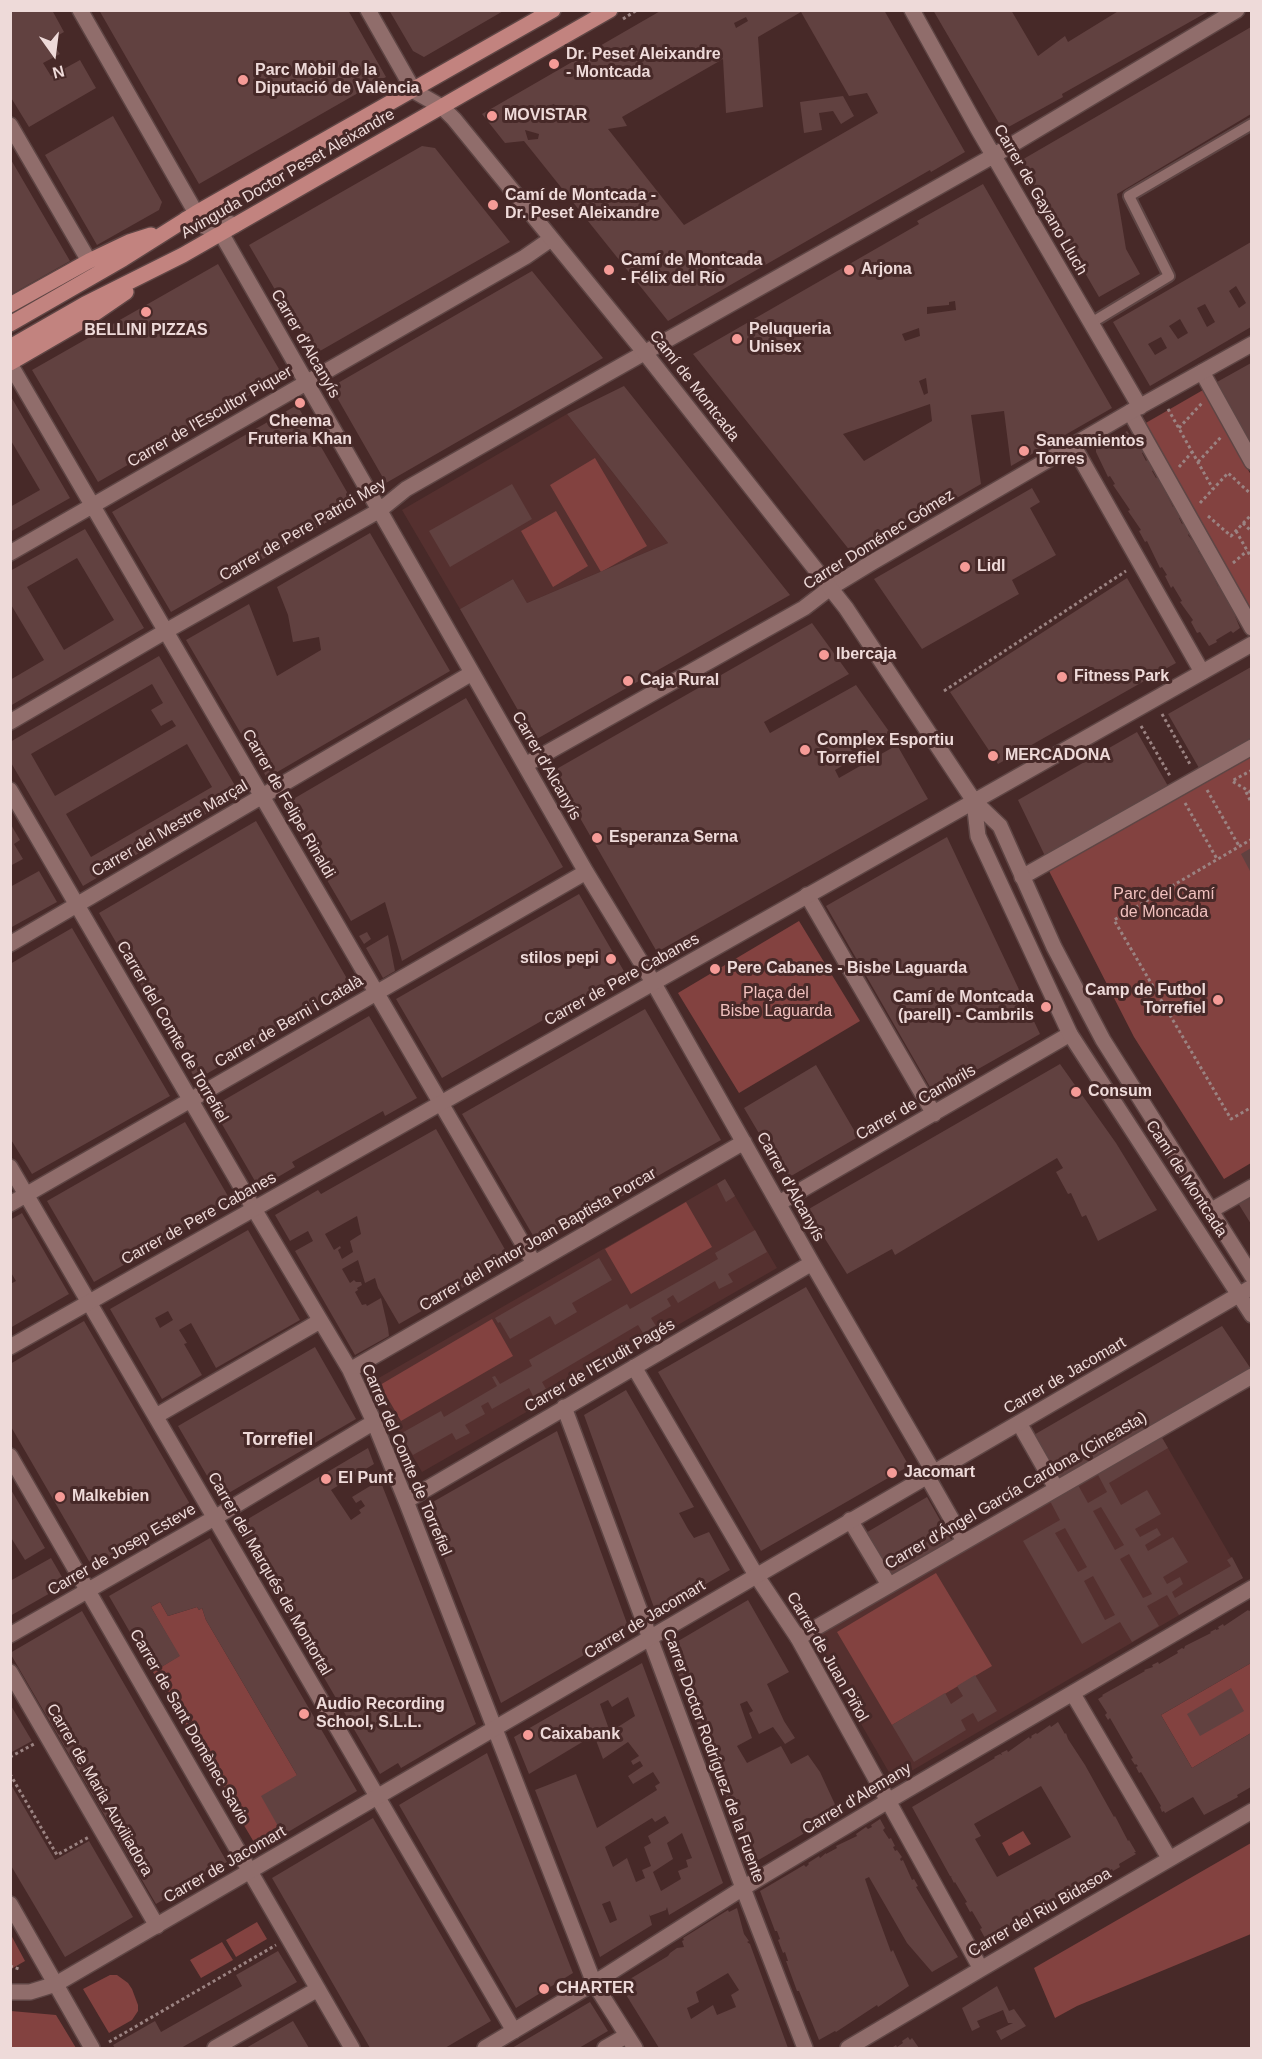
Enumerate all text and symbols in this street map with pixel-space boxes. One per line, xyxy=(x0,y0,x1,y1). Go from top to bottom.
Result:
north arrow xyxy=(24,24,84,84)
place label: Dr. Peset Aleixandre - Montcada xyxy=(566,45,721,83)
marker: Dr. Peset Aleixandre - Montcada xyxy=(547,57,561,71)
place label: Parc Mòbil de la Diputació de València xyxy=(255,61,419,99)
text: N xyxy=(51,62,66,82)
marker: Parc Mòbil de la Diputació de València xyxy=(236,73,250,87)
street label: Avinguda Doctor Peset Aleixandre xyxy=(178,105,398,243)
place label: MOVISTAR xyxy=(504,106,587,126)
marker: MOVISTAR xyxy=(485,109,499,123)
street label: Carrer de Gayano Lluch xyxy=(989,121,1091,279)
place label: Camí de Montcada - Dr. Peset Aleixandre xyxy=(505,186,660,224)
marker: Camí de Montcada - Dr. Peset Aleixandre xyxy=(486,198,500,212)
place label: Camí de Montcada - Félix del Río xyxy=(621,251,762,289)
place label: Arjona xyxy=(861,260,912,280)
marker: Camí de Montcada - Félix del Río xyxy=(602,263,616,277)
marker: Arjona xyxy=(842,263,856,277)
street label: Carrer d'Alcanyís xyxy=(266,286,344,402)
marker: BELLINI PIZZAS xyxy=(139,305,153,319)
place label: Peluqueria Unisex xyxy=(749,320,831,358)
place label: BELLINI PIZZAS xyxy=(84,321,208,341)
street label: Camí de Montcada xyxy=(645,327,743,445)
marker: Peluqueria Unisex xyxy=(730,332,744,346)
street label: Carrer de l'Escultor Piquer xyxy=(124,362,296,472)
marker: Cheema Fruteria Khan xyxy=(293,396,307,410)
place label: Cheema Fruteria Khan xyxy=(248,412,352,450)
place label: Saneamientos Torres xyxy=(1036,432,1144,470)
marker: Saneamientos Torres xyxy=(1017,444,1031,458)
street label: Carrer de Pere Patrici Mey xyxy=(216,474,390,586)
street label: Carrer Doménec Gómez xyxy=(800,486,958,594)
place label: Lidl xyxy=(977,557,1005,577)
marker: Lidl xyxy=(958,560,972,574)
place label: Ibercaja xyxy=(836,645,896,665)
marker: Ibercaja xyxy=(817,648,831,662)
place label: Fitness Park xyxy=(1074,667,1169,687)
marker: Fitness Park xyxy=(1055,670,1069,684)
place label: Caja Rural xyxy=(640,671,719,691)
marker: Caja Rural xyxy=(621,674,635,688)
street label: Carrer d'Alcanyís xyxy=(507,708,585,824)
street label: Carrer de Felipe Rinaldi xyxy=(237,726,339,882)
place label: Complex Esportiu Torrefiel xyxy=(817,731,954,769)
marker: Complex Esportiu Torrefiel xyxy=(798,743,812,757)
place label: MERCADONA xyxy=(1005,746,1111,766)
marker: MERCADONA xyxy=(986,749,1000,763)
street label: Carrer del Mestre Marçal xyxy=(89,776,251,882)
place label: Esperanza Serna xyxy=(609,828,738,848)
marker: Esperanza Serna xyxy=(590,831,604,845)
park label: Parc del Camí de Moncada xyxy=(1113,885,1215,923)
street label: Carrer de Pere Cabanes xyxy=(541,929,703,1031)
street label: Carrer del Comte de Torrefiel xyxy=(112,938,232,1126)
place label: stilos pepi xyxy=(520,949,599,969)
marker: stilos pepi xyxy=(604,952,618,966)
place label: Pere Cabanes - Bisbe Laguarda xyxy=(727,959,967,979)
marker: Pere Cabanes - Bisbe Laguarda xyxy=(708,962,722,976)
street label: Carrer de Berni i Català xyxy=(211,972,367,1072)
place label: Camp de Futbol Torrefiel xyxy=(1085,981,1206,1019)
park label: Plaça del Bisbe Laguarda xyxy=(720,984,832,1022)
place label: Camí de Montcada (parell) - Cambrils xyxy=(893,988,1034,1026)
marker: Camp de Futbol Torrefiel xyxy=(1211,993,1225,1007)
marker: Camí de Montcada (parell) - Cambrils xyxy=(1039,1000,1053,1014)
street label: Carrer de Cambrils xyxy=(853,1061,979,1145)
place label: Consum xyxy=(1088,1082,1152,1102)
marker: Consum xyxy=(1069,1085,1083,1099)
street label: Camí de Montcada xyxy=(1141,1117,1231,1241)
street label: Carrer d'Alcanyís xyxy=(752,1129,828,1245)
street label: Carrer del Pintor Joan Baptista Porcar xyxy=(416,1164,660,1316)
street label: Carrer de Pere Cabanes xyxy=(118,1168,280,1270)
street label: Carrer de l'Erudit Pagés xyxy=(521,1315,679,1417)
street label: Carrer de Jacomart xyxy=(1001,1333,1129,1419)
street label: Carrer del Comte de Torrefiel xyxy=(357,1361,455,1559)
street label: Carrer d'Ángel García Cardona (Cineasta) xyxy=(882,1408,1150,1574)
district label: Torrefiel xyxy=(243,1429,313,1451)
place label: Jacomart xyxy=(904,1463,975,1483)
marker: Jacomart xyxy=(885,1466,899,1480)
street label: Carrer del Marqués de Montortal xyxy=(203,1469,335,1679)
place label: El Punt xyxy=(338,1469,393,1489)
marker: El Punt xyxy=(319,1472,333,1486)
place label: Malkebien xyxy=(72,1487,149,1507)
marker: Malkebien xyxy=(53,1490,67,1504)
street label: Carrer de Josep Esteve xyxy=(44,1500,200,1600)
street label: Carrer de Jacomart xyxy=(581,1576,709,1664)
street label: Carrer de Juan Piñol xyxy=(782,1589,872,1725)
street label: Carrer de Sant Domènec Savio xyxy=(125,1626,253,1828)
street label: Carrer Doctor Rodríguez de la Fuente xyxy=(658,1627,768,1885)
place label: Audio Recording School, S.L.L. xyxy=(316,1695,445,1733)
street label: Carrer de Maria Auxiliadora xyxy=(42,1700,156,1880)
marker: Audio Recording School, S.L.L. xyxy=(297,1707,311,1721)
place label: Caixabank xyxy=(540,1725,620,1745)
marker: Caixabank xyxy=(521,1728,535,1742)
street label: Carrer d'Alemany xyxy=(799,1759,915,1839)
street label: Carrer de Jacomart xyxy=(161,1822,289,1908)
street label: Carrer del Riu Bidasoa xyxy=(965,1864,1115,1962)
place label: CHARTER xyxy=(556,1979,634,1999)
marker: CHARTER xyxy=(537,1982,551,1996)

